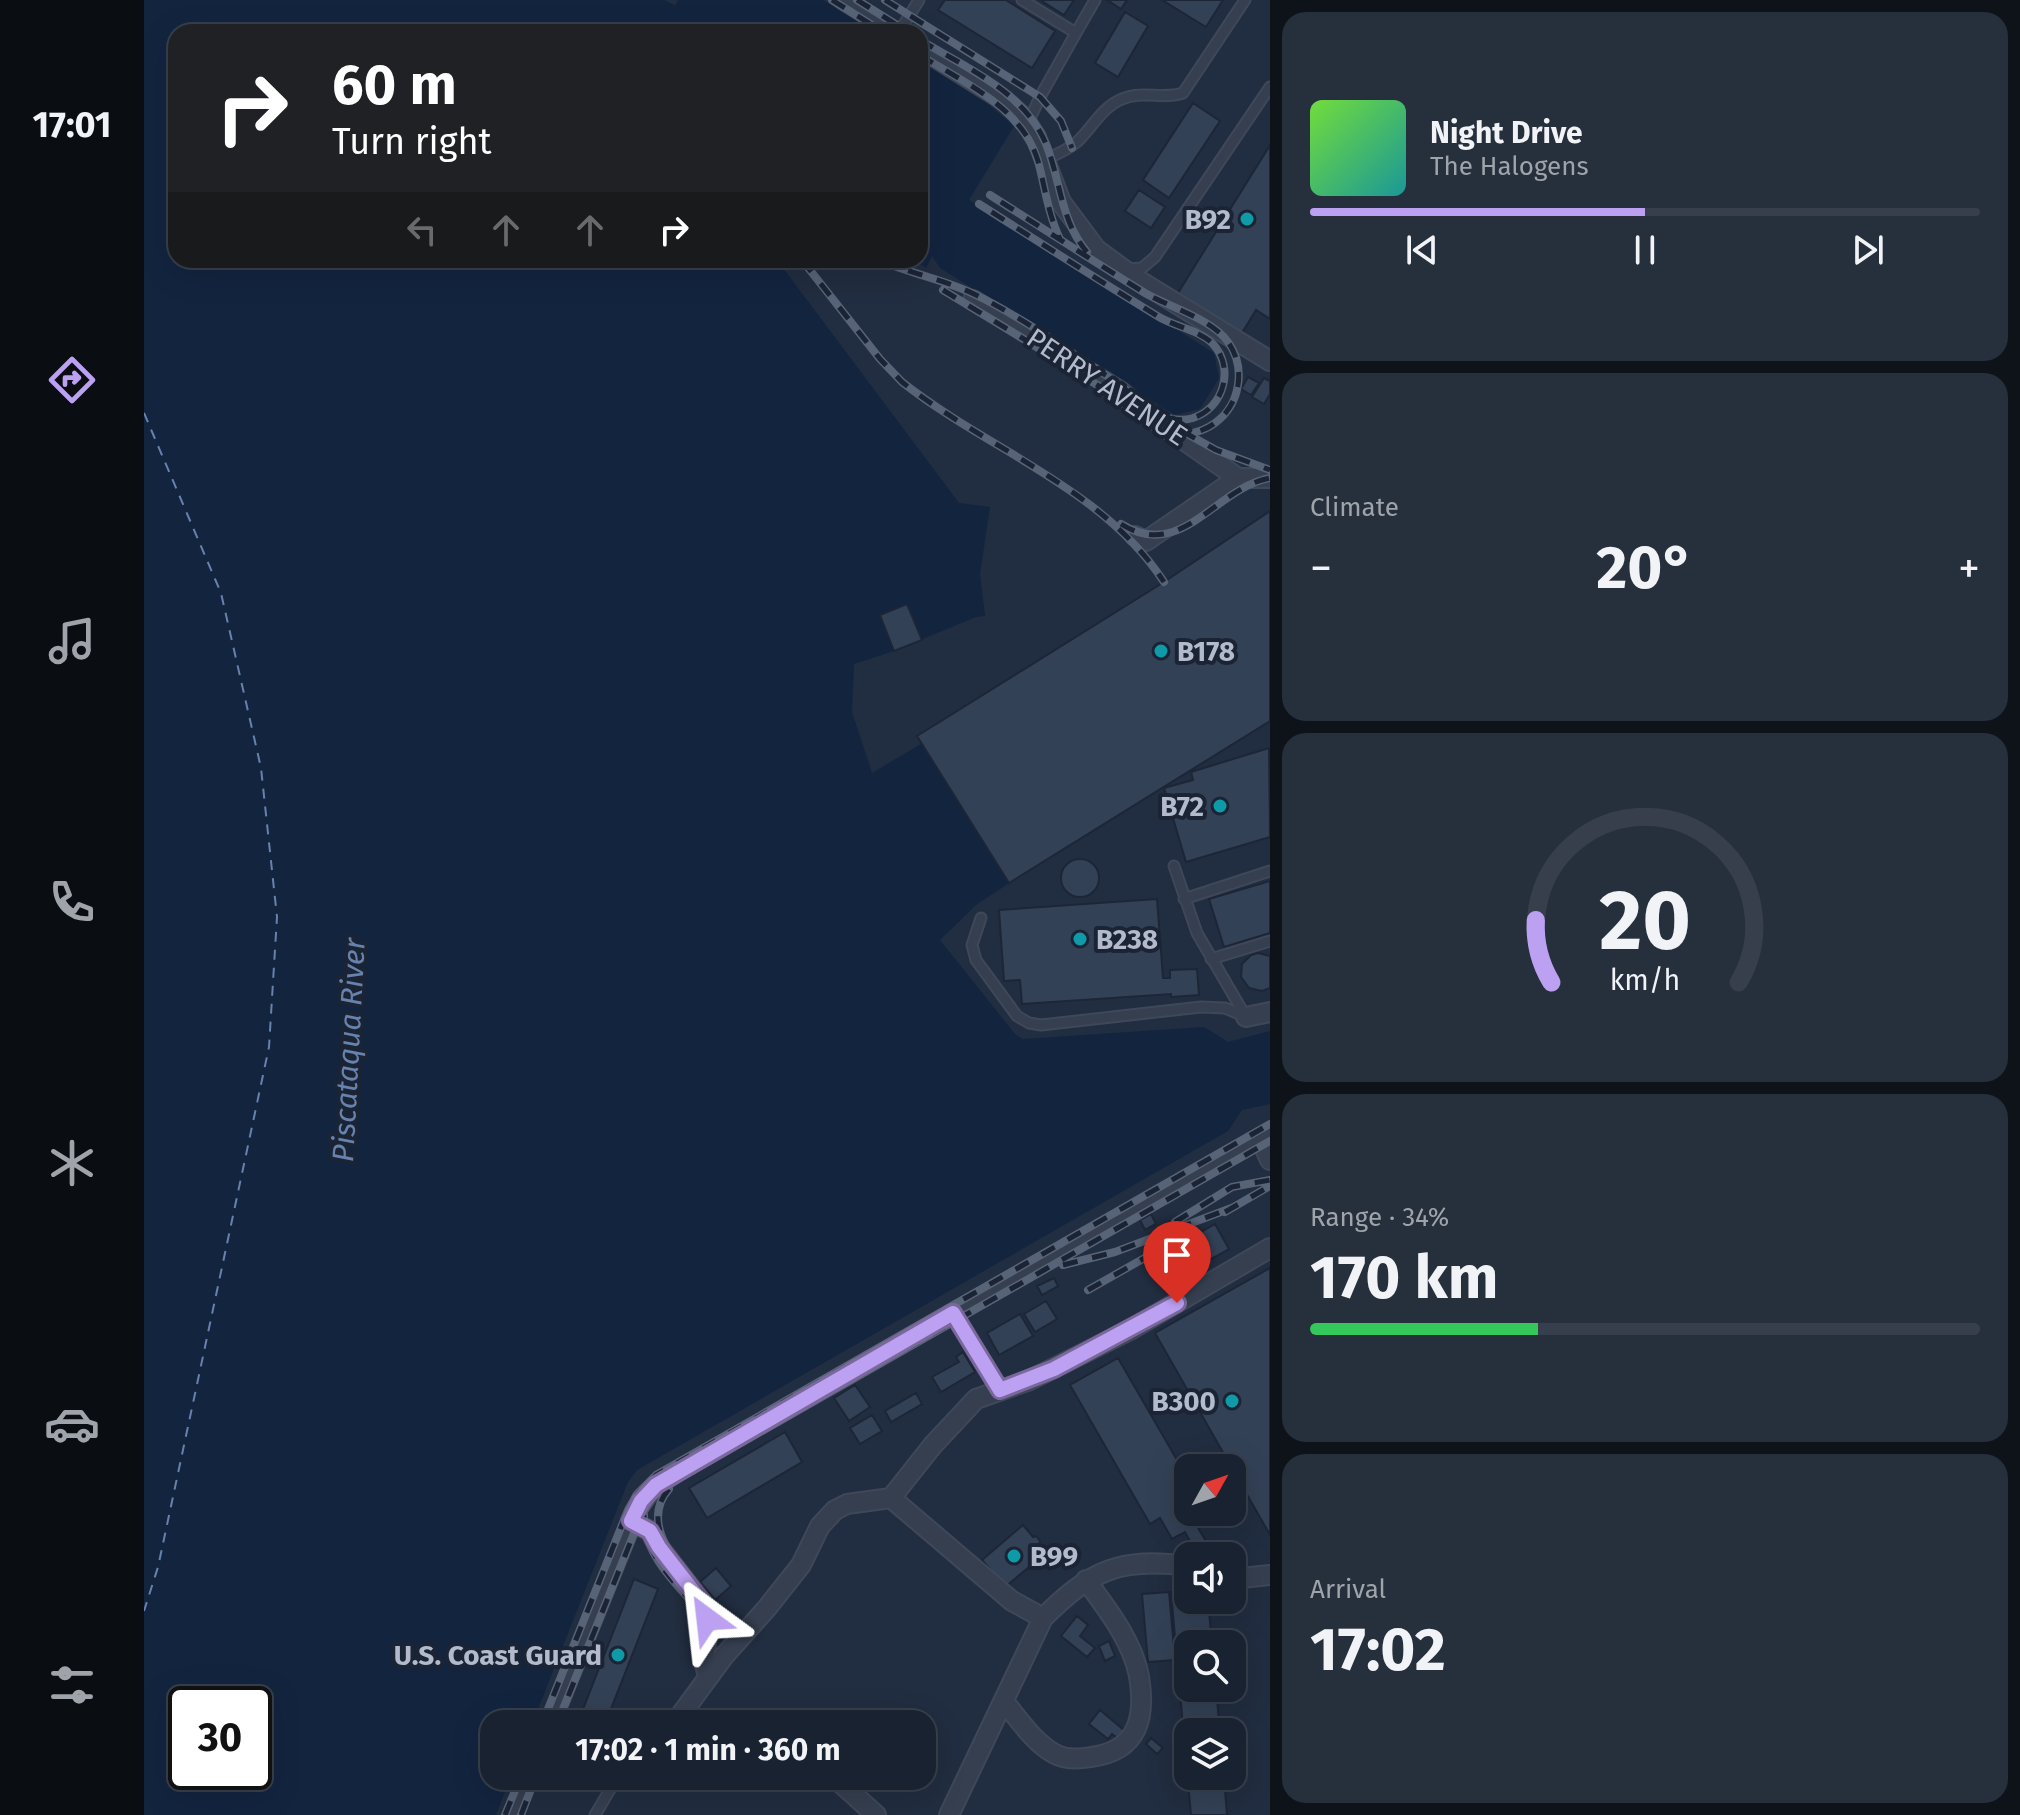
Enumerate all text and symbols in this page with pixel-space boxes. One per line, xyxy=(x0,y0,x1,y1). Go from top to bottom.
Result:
text: 60 m xyxy=(332,52,457,119)
icon: right xyxy=(200,56,304,160)
text: 17:01 xyxy=(32,103,112,147)
text: Night Drive xyxy=(1430,115,1583,151)
text: Turn right xyxy=(332,120,492,164)
text: The Halogens xyxy=(1430,151,1589,182)
place label: B92 xyxy=(1185,203,1231,236)
icon: left xyxy=(400,208,444,252)
icon: ahead xyxy=(484,208,528,252)
icon: ahead xyxy=(568,208,612,252)
icon: right xyxy=(652,208,696,252)
marker: B92 xyxy=(1238,210,1256,228)
icon: previous xyxy=(1400,228,1444,272)
icon: pause xyxy=(1623,228,1667,272)
icon: next xyxy=(1846,228,1890,272)
street label: PERRY AVENUE xyxy=(1021,321,1193,453)
icon: directions xyxy=(44,352,100,408)
text: Climate xyxy=(1310,492,1399,523)
text: 20° xyxy=(1596,532,1694,604)
text: − xyxy=(1310,542,1332,595)
text: + xyxy=(1958,542,1980,595)
icon: music xyxy=(44,613,100,669)
place label: B178 xyxy=(1177,635,1235,668)
marker: B178 xyxy=(1152,642,1170,660)
place label: B72 xyxy=(1160,790,1204,823)
marker: B72 xyxy=(1211,797,1229,815)
text: 20 xyxy=(1599,871,1691,971)
icon: phone xyxy=(44,874,100,930)
place label: B238 xyxy=(1096,923,1158,956)
marker: B238 xyxy=(1071,930,1089,948)
water label: Piscataqua River xyxy=(325,935,373,1163)
text: km/h xyxy=(1610,964,1680,999)
icon: climate xyxy=(44,1135,100,1191)
text: Range · 34% xyxy=(1310,1202,1449,1233)
pin xyxy=(1143,1221,1211,1303)
icon: arrive xyxy=(1155,1233,1199,1277)
text: 170 km xyxy=(1310,1242,1498,1314)
place label: B300 xyxy=(1151,1385,1216,1418)
marker: B300 xyxy=(1223,1392,1241,1410)
icon: car xyxy=(44,1396,100,1452)
north arrow xyxy=(1174,1454,1246,1526)
map controls xyxy=(1174,1454,1246,1790)
place label: B99 xyxy=(1030,1540,1078,1573)
button: sound xyxy=(1174,1542,1246,1614)
marker: B99 xyxy=(1005,1547,1023,1565)
text: Arrival xyxy=(1310,1574,1386,1605)
position arrow xyxy=(665,1577,749,1661)
text: 17:02 xyxy=(1310,1614,1446,1686)
button: search xyxy=(1174,1630,1246,1702)
place label: U.S. Coast Guard xyxy=(394,1639,602,1672)
marker: U.S. Coast Guard xyxy=(609,1646,627,1664)
icon: filters xyxy=(44,1657,100,1713)
speed limit sign: 30 xyxy=(168,1686,272,1790)
button: layers xyxy=(1174,1718,1246,1790)
text: 17:02 · 1 min · 360 m xyxy=(575,1732,841,1768)

